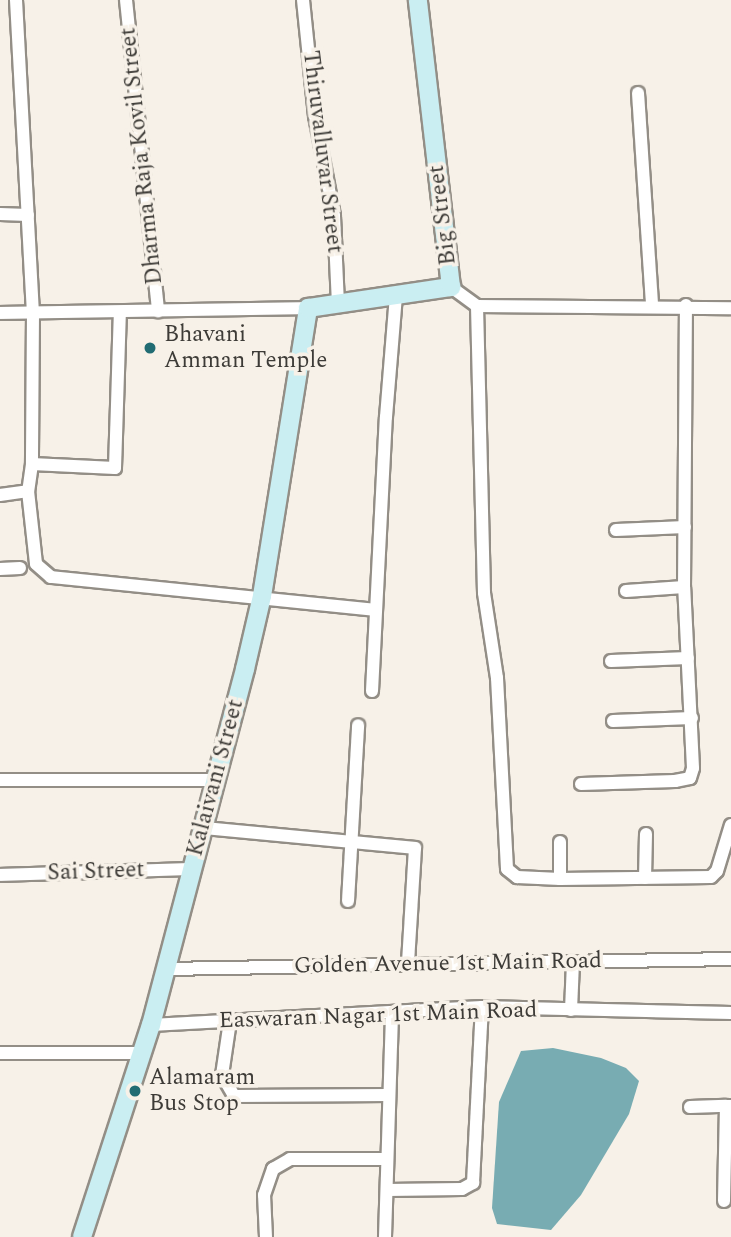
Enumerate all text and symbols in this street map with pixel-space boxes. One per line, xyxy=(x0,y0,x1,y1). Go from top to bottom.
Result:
street label: Dharma Raja Kovil Street xyxy=(115,26,169,286)
street label: Thiruvalluvar Street xyxy=(296,49,348,255)
street label: Big Street xyxy=(423,163,463,267)
place label: Bhavani Amman Temple xyxy=(164,321,327,375)
marker: Bhavani Amman Temple xyxy=(142,340,158,356)
street label: Kalaivani Street xyxy=(182,697,250,859)
street label: Sai Street xyxy=(47,857,145,887)
street label: Golden Avenue 1st Main Road xyxy=(294,948,602,980)
street label: Easwaran Nagar 1st Main Road xyxy=(218,997,538,1035)
place label: Alamaram Bus Stop xyxy=(149,1064,255,1118)
marker: Alamaram Bus Stop xyxy=(127,1083,143,1099)

